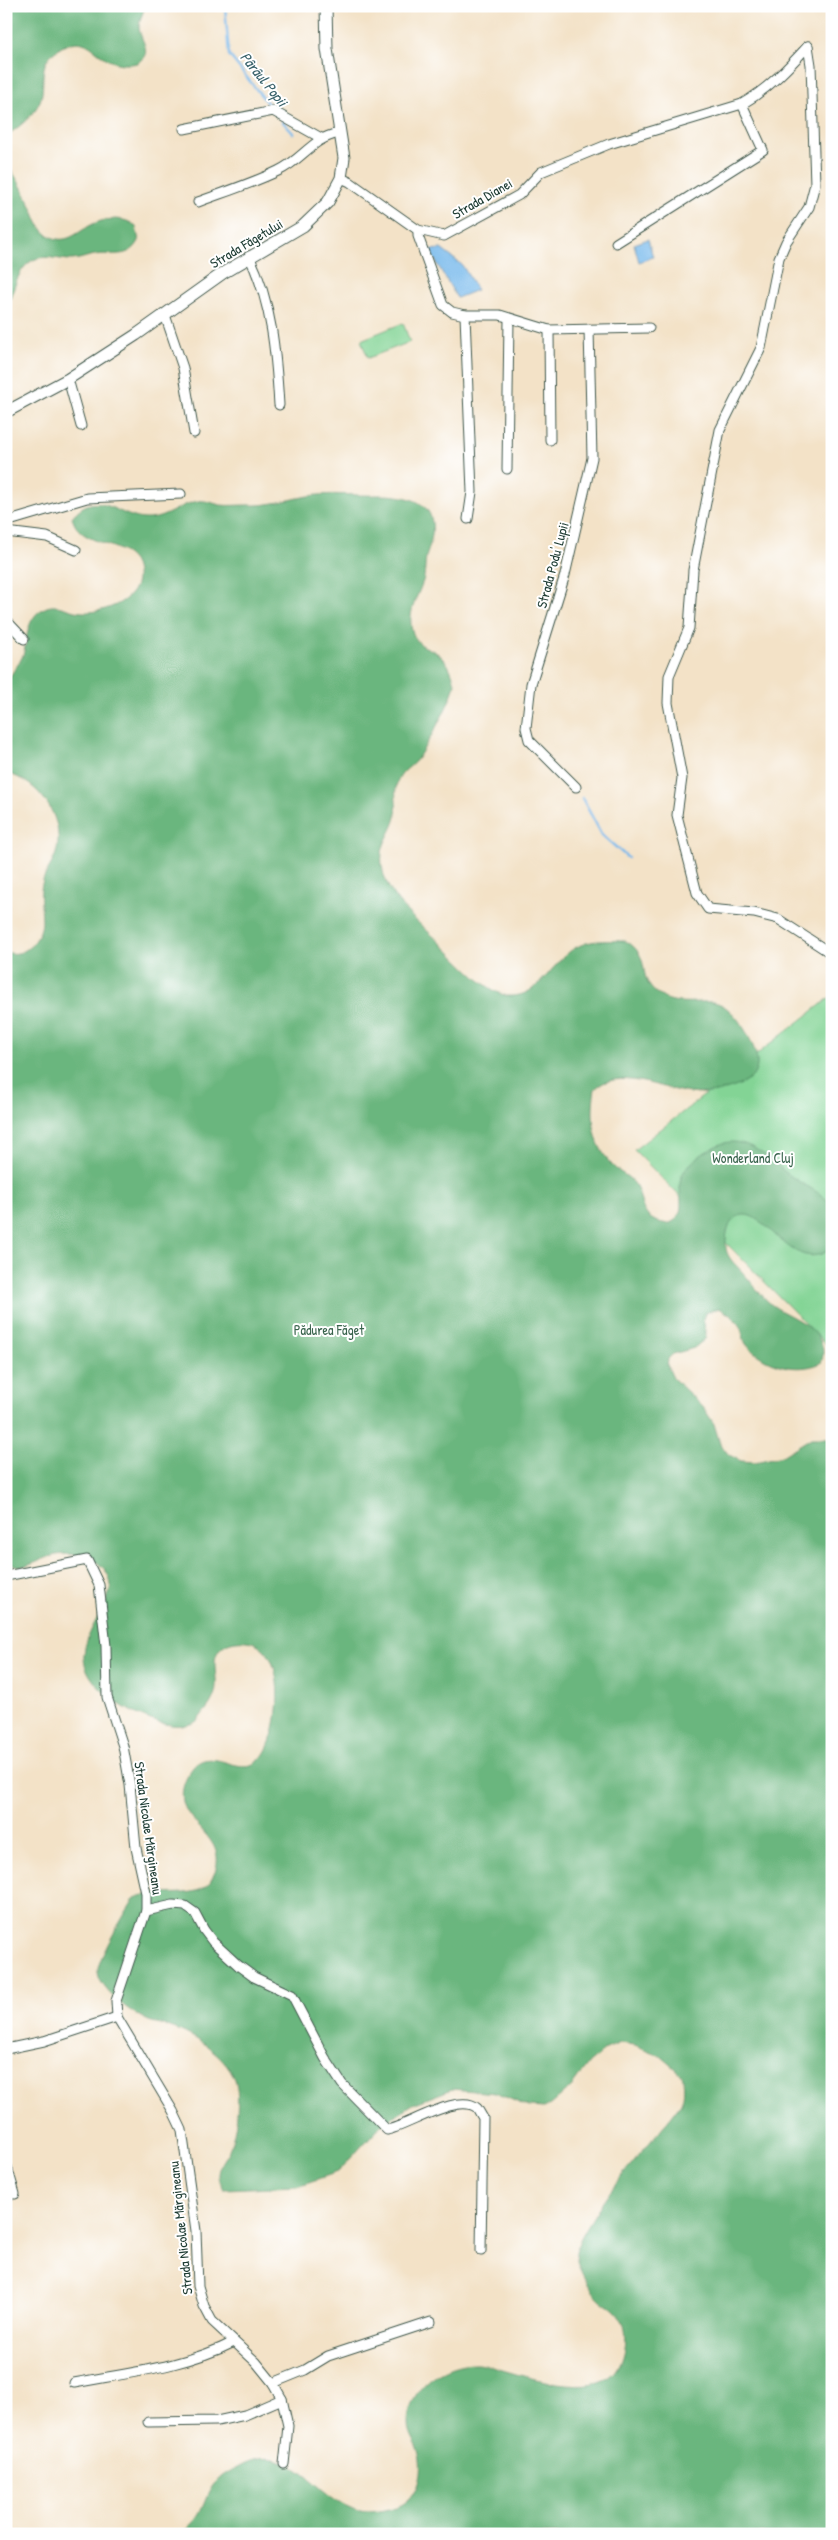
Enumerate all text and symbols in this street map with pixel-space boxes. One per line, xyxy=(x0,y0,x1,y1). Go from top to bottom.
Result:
water label: Pârâul Popii xyxy=(236,47,294,112)
street label: Strada Dianei xyxy=(448,173,516,223)
street label: Strada Făgetului xyxy=(206,214,286,273)
street label: Strada Podu' Lupii xyxy=(531,520,574,610)
park label: Wonderland Cluj xyxy=(712,1148,794,1168)
park label: Pădurea Făget xyxy=(294,1320,364,1340)
street label: Strada Nicolae Mărgineanu xyxy=(129,1760,168,1896)
street label: Strada Nicolae Mărgineanu xyxy=(164,2160,197,2296)

